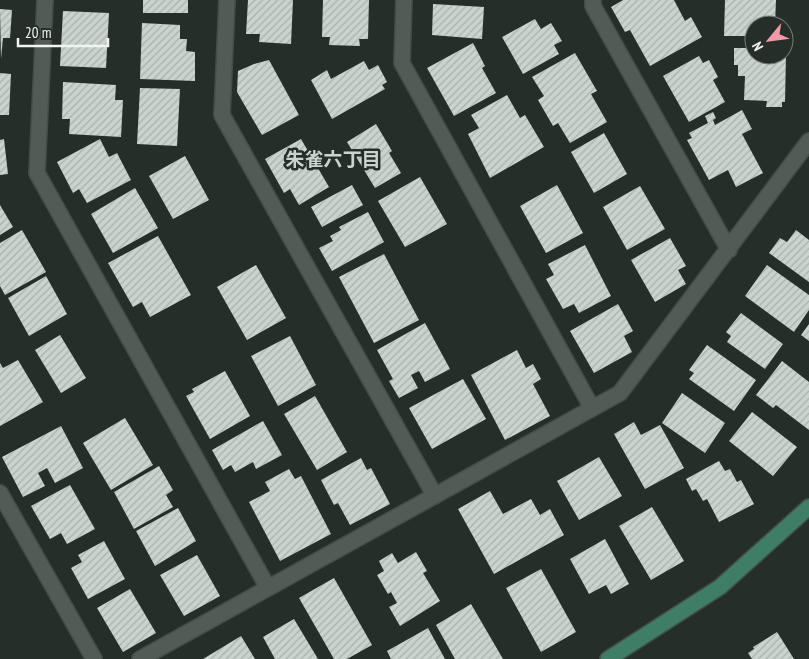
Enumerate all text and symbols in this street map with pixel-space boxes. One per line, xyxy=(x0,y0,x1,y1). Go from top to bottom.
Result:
scale bar xyxy=(18,15,108,47)
north arrow xyxy=(744,15,794,65)
text: 20 m xyxy=(25,23,51,42)
text: N xyxy=(748,39,767,54)
district label: 朱雀六丁目 xyxy=(285,147,381,171)

